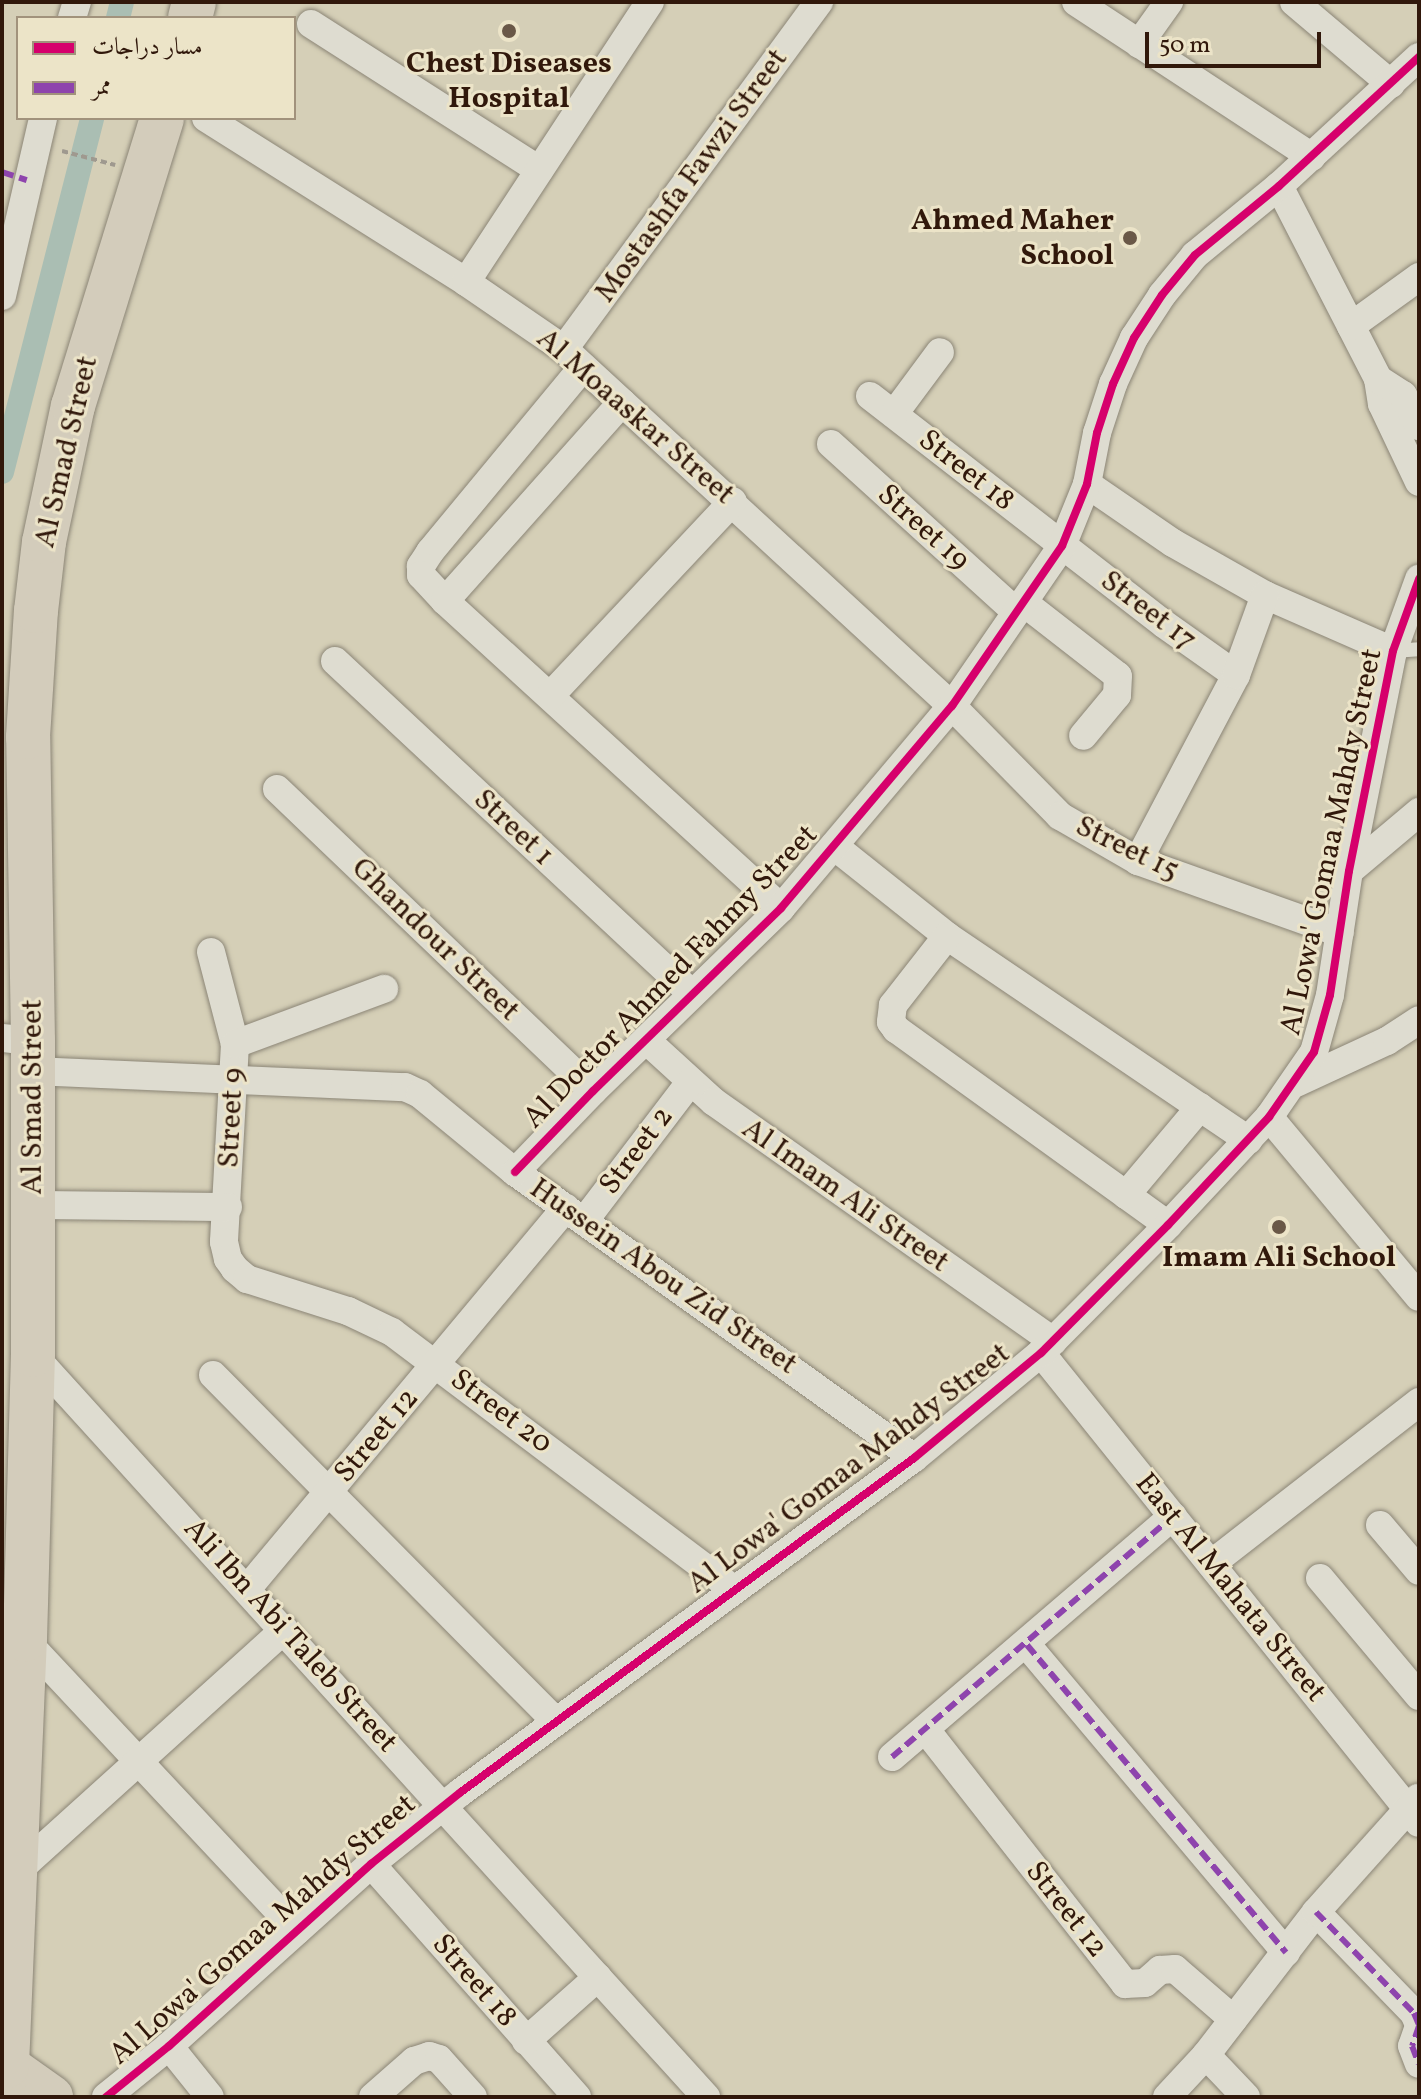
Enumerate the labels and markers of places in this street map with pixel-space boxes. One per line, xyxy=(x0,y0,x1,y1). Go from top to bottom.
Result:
marker: Chest Diseases Hospital xyxy=(498,20,520,42)
place label: Chest Diseases Hospital xyxy=(406,46,612,116)
place label: Ahmed Maher School xyxy=(911,203,1114,274)
marker: Ahmed Maher School xyxy=(1121,229,1139,247)
marker: Imam Ali School xyxy=(1270,1218,1288,1236)
place label: Imam Ali School xyxy=(1162,1240,1396,1276)

